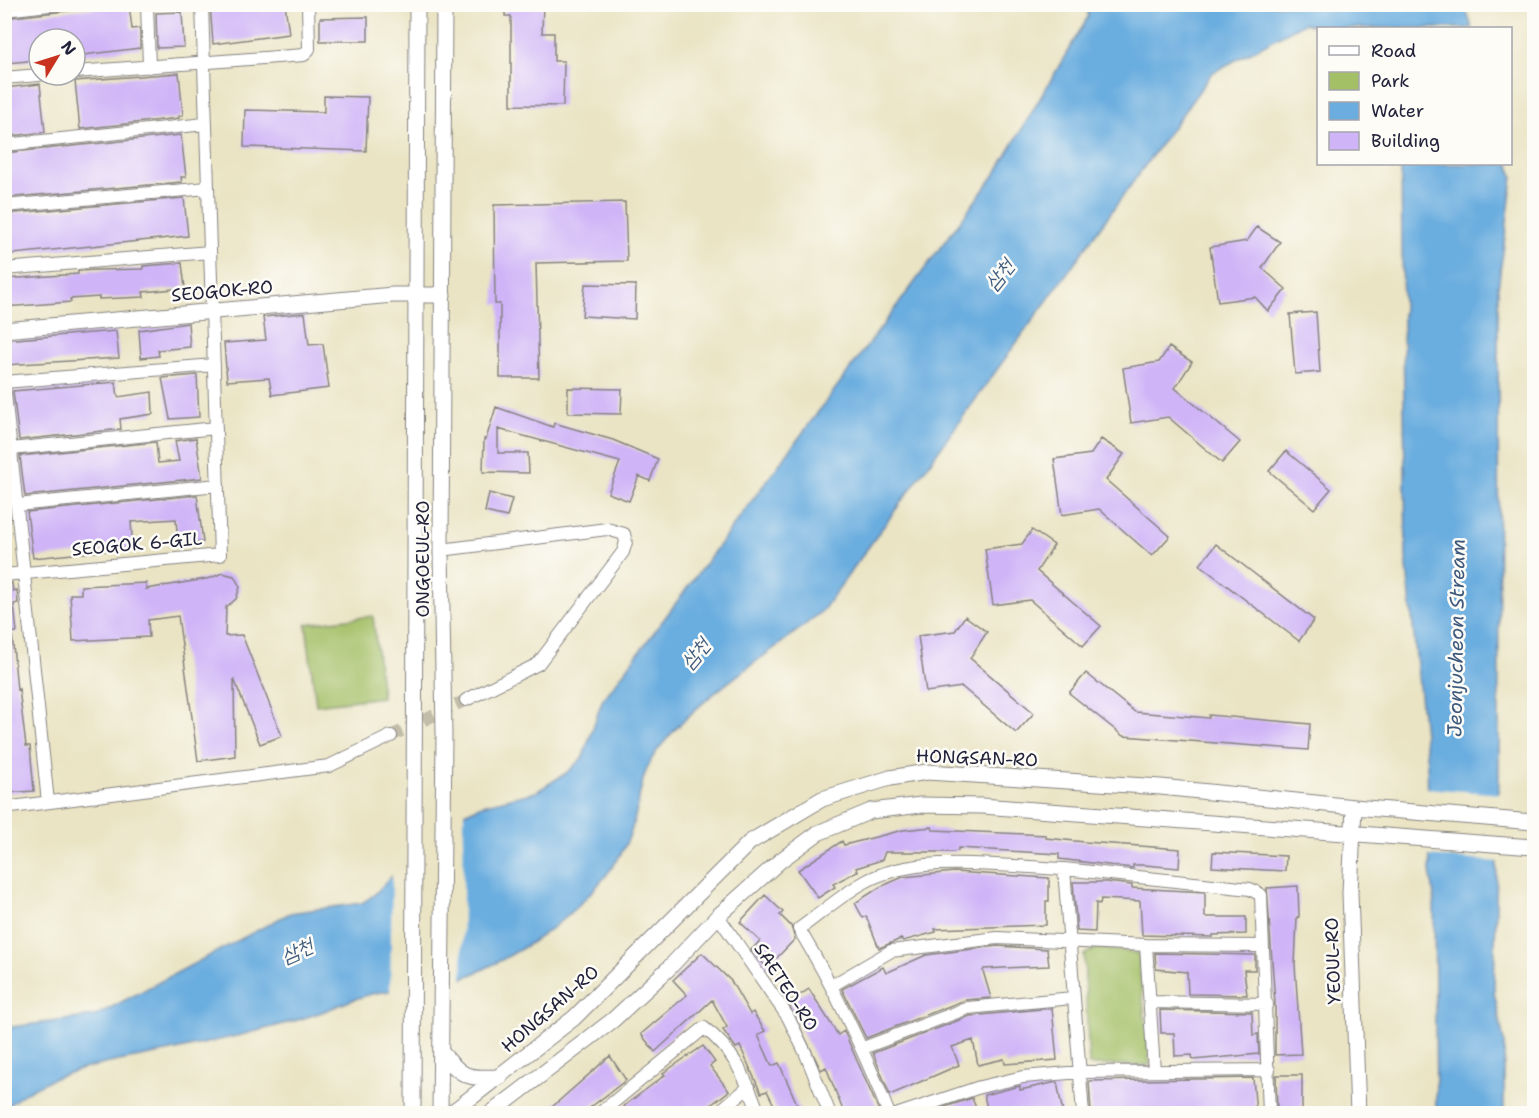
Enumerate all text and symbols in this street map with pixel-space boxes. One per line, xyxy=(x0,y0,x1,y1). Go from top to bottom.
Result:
north arrow xyxy=(27,27,87,87)
legend xyxy=(1317,27,1512,165)
text: N xyxy=(56,37,81,60)
text: Road xyxy=(1371,39,1416,63)
text: Park xyxy=(1371,69,1410,93)
text: Water xyxy=(1371,99,1424,123)
text: Building xyxy=(1371,129,1440,153)
water label: 삼천 xyxy=(979,252,1020,295)
street label: SEOGOK-RO xyxy=(170,275,274,307)
street label: ONGOEUL-RO xyxy=(411,501,435,617)
street label: SEOGOK 6-GIL xyxy=(71,526,203,562)
water label: Jeonjucheon Stream xyxy=(1441,539,1471,737)
water label: 삼천 xyxy=(675,631,717,674)
street label: HONGSAN-RO xyxy=(916,744,1038,772)
street label: YEOUL-RO xyxy=(1319,917,1347,1005)
water label: 삼천 xyxy=(277,931,319,968)
street label: SAETEO-RO xyxy=(749,938,823,1036)
street label: HONGSAN-RO xyxy=(496,960,604,1058)

